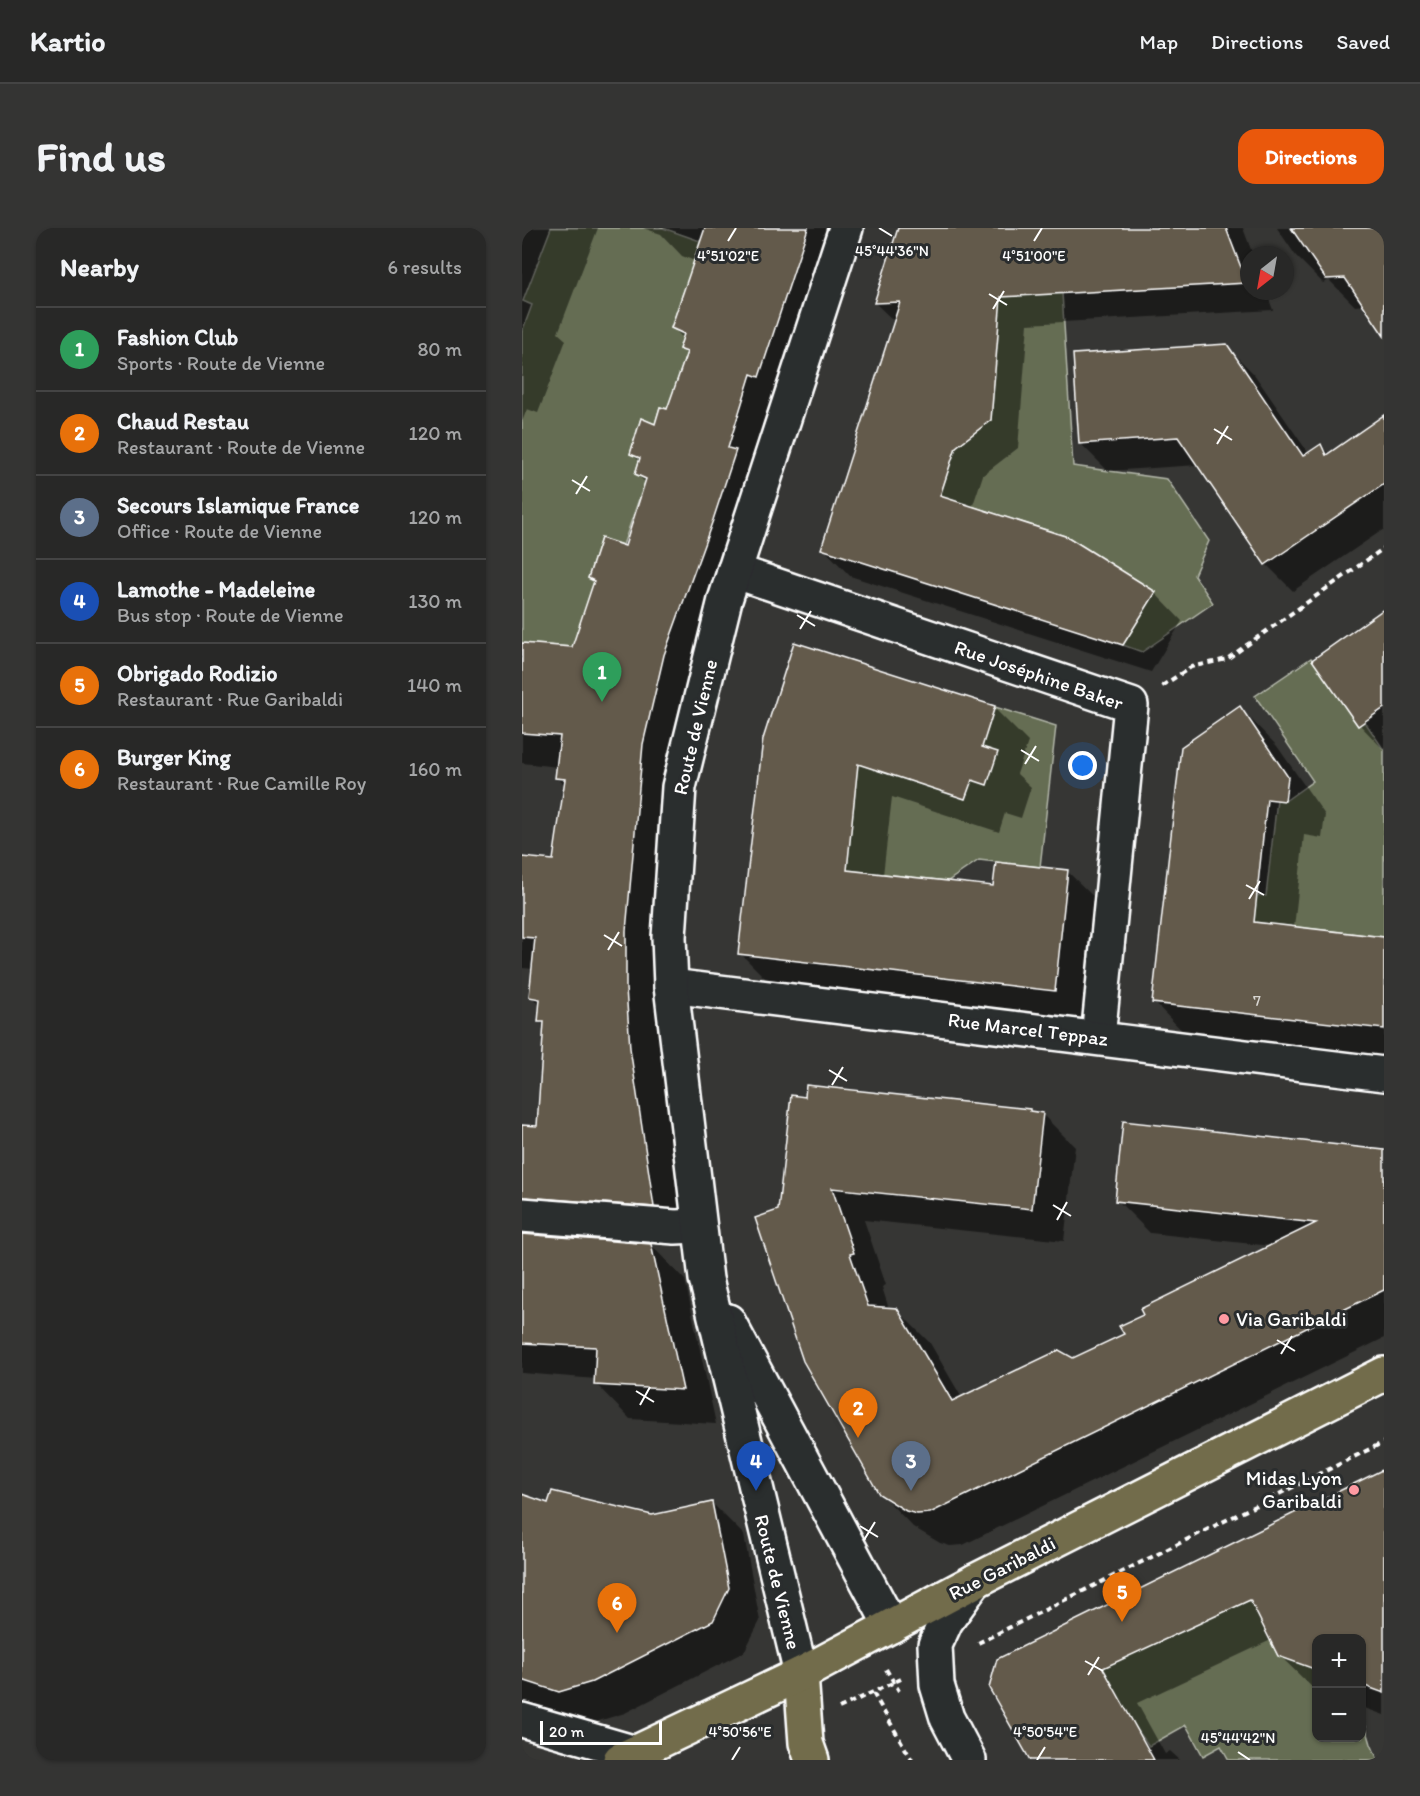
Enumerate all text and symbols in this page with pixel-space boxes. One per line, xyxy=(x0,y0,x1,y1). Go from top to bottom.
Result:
text: Kartio xyxy=(30,24,105,58)
text: Map xyxy=(1140,29,1178,54)
text: Directions xyxy=(1211,29,1303,54)
text: Saved xyxy=(1336,29,1390,54)
button: Directions xyxy=(1238,129,1384,184)
text: Find us xyxy=(36,131,166,182)
text: 45°44'36"N xyxy=(855,242,929,260)
north arrow xyxy=(1240,246,1294,300)
text: 4°51'02"E xyxy=(697,247,759,265)
text: 4°51'00"E xyxy=(1002,247,1066,265)
text: Nearby xyxy=(60,251,139,283)
text: 6 results xyxy=(388,255,462,279)
text: Fashion Club xyxy=(117,324,238,351)
text: 1 xyxy=(75,337,84,361)
text: 80 m xyxy=(417,337,462,361)
text: Sports · Route de Vienne xyxy=(117,351,325,375)
text: Chaud Restau xyxy=(117,408,249,435)
text: 2 xyxy=(74,421,85,445)
text: 120 m xyxy=(409,421,462,445)
text: Restaurant · Route de Vienne xyxy=(117,435,365,459)
text: Secours Islamique France xyxy=(117,492,359,519)
text: 3 xyxy=(74,505,85,529)
text: 120 m xyxy=(409,505,462,529)
text: Office · Route de Vienne xyxy=(117,519,322,543)
text: Lamothe - Madeleine xyxy=(117,576,315,603)
text: 4 xyxy=(73,589,86,613)
text: 130 m xyxy=(408,589,462,613)
text: Bus stop · Route de Vienne xyxy=(117,603,344,627)
street label: Rue Joséphine Baker xyxy=(951,635,1127,715)
pin: 1 xyxy=(582,652,622,702)
street label: Route de Vienne xyxy=(668,657,722,797)
text: Obrigado Rodizio xyxy=(117,660,278,687)
text: 5 xyxy=(74,673,85,697)
text: 140 m xyxy=(407,673,462,697)
text: Restaurant · Rue Garibaldi xyxy=(117,687,343,711)
text: Burger King xyxy=(117,744,231,771)
your location xyxy=(1068,751,1097,780)
text: 6 xyxy=(74,757,85,781)
text: 160 m xyxy=(409,757,462,781)
text: Restaurant · Rue Camille Roy xyxy=(117,771,366,795)
house number: 7 xyxy=(1253,991,1261,1010)
street label: Rue Marcel Teppaz xyxy=(947,1007,1110,1051)
place label: Via Garibaldi xyxy=(1236,1307,1347,1331)
marker: Via Garibaldi xyxy=(1217,1312,1231,1326)
pin: 2 xyxy=(838,1388,878,1438)
pin: 4 xyxy=(736,1442,776,1491)
pin: 3 xyxy=(892,1442,930,1491)
place label: Midas Lyon Garibaldi xyxy=(1246,1466,1342,1513)
marker: Midas Lyon Garibaldi xyxy=(1347,1483,1361,1497)
street label: Route de Vienne xyxy=(750,1512,806,1652)
street label: Rue Garibaldi xyxy=(945,1531,1059,1605)
pin: 5 xyxy=(1102,1572,1142,1622)
pin: 6 xyxy=(598,1584,637,1633)
map controls xyxy=(1312,1634,1366,1742)
button: + xyxy=(1312,1634,1366,1688)
button: − xyxy=(1312,1688,1366,1742)
scale bar xyxy=(540,1718,662,1746)
text: 20 m xyxy=(549,1722,584,1741)
text: 4°50'56"E xyxy=(709,1723,771,1741)
text: 4°50'54"E xyxy=(1013,1723,1077,1741)
text: 45°44'42"N xyxy=(1201,1729,1275,1747)

